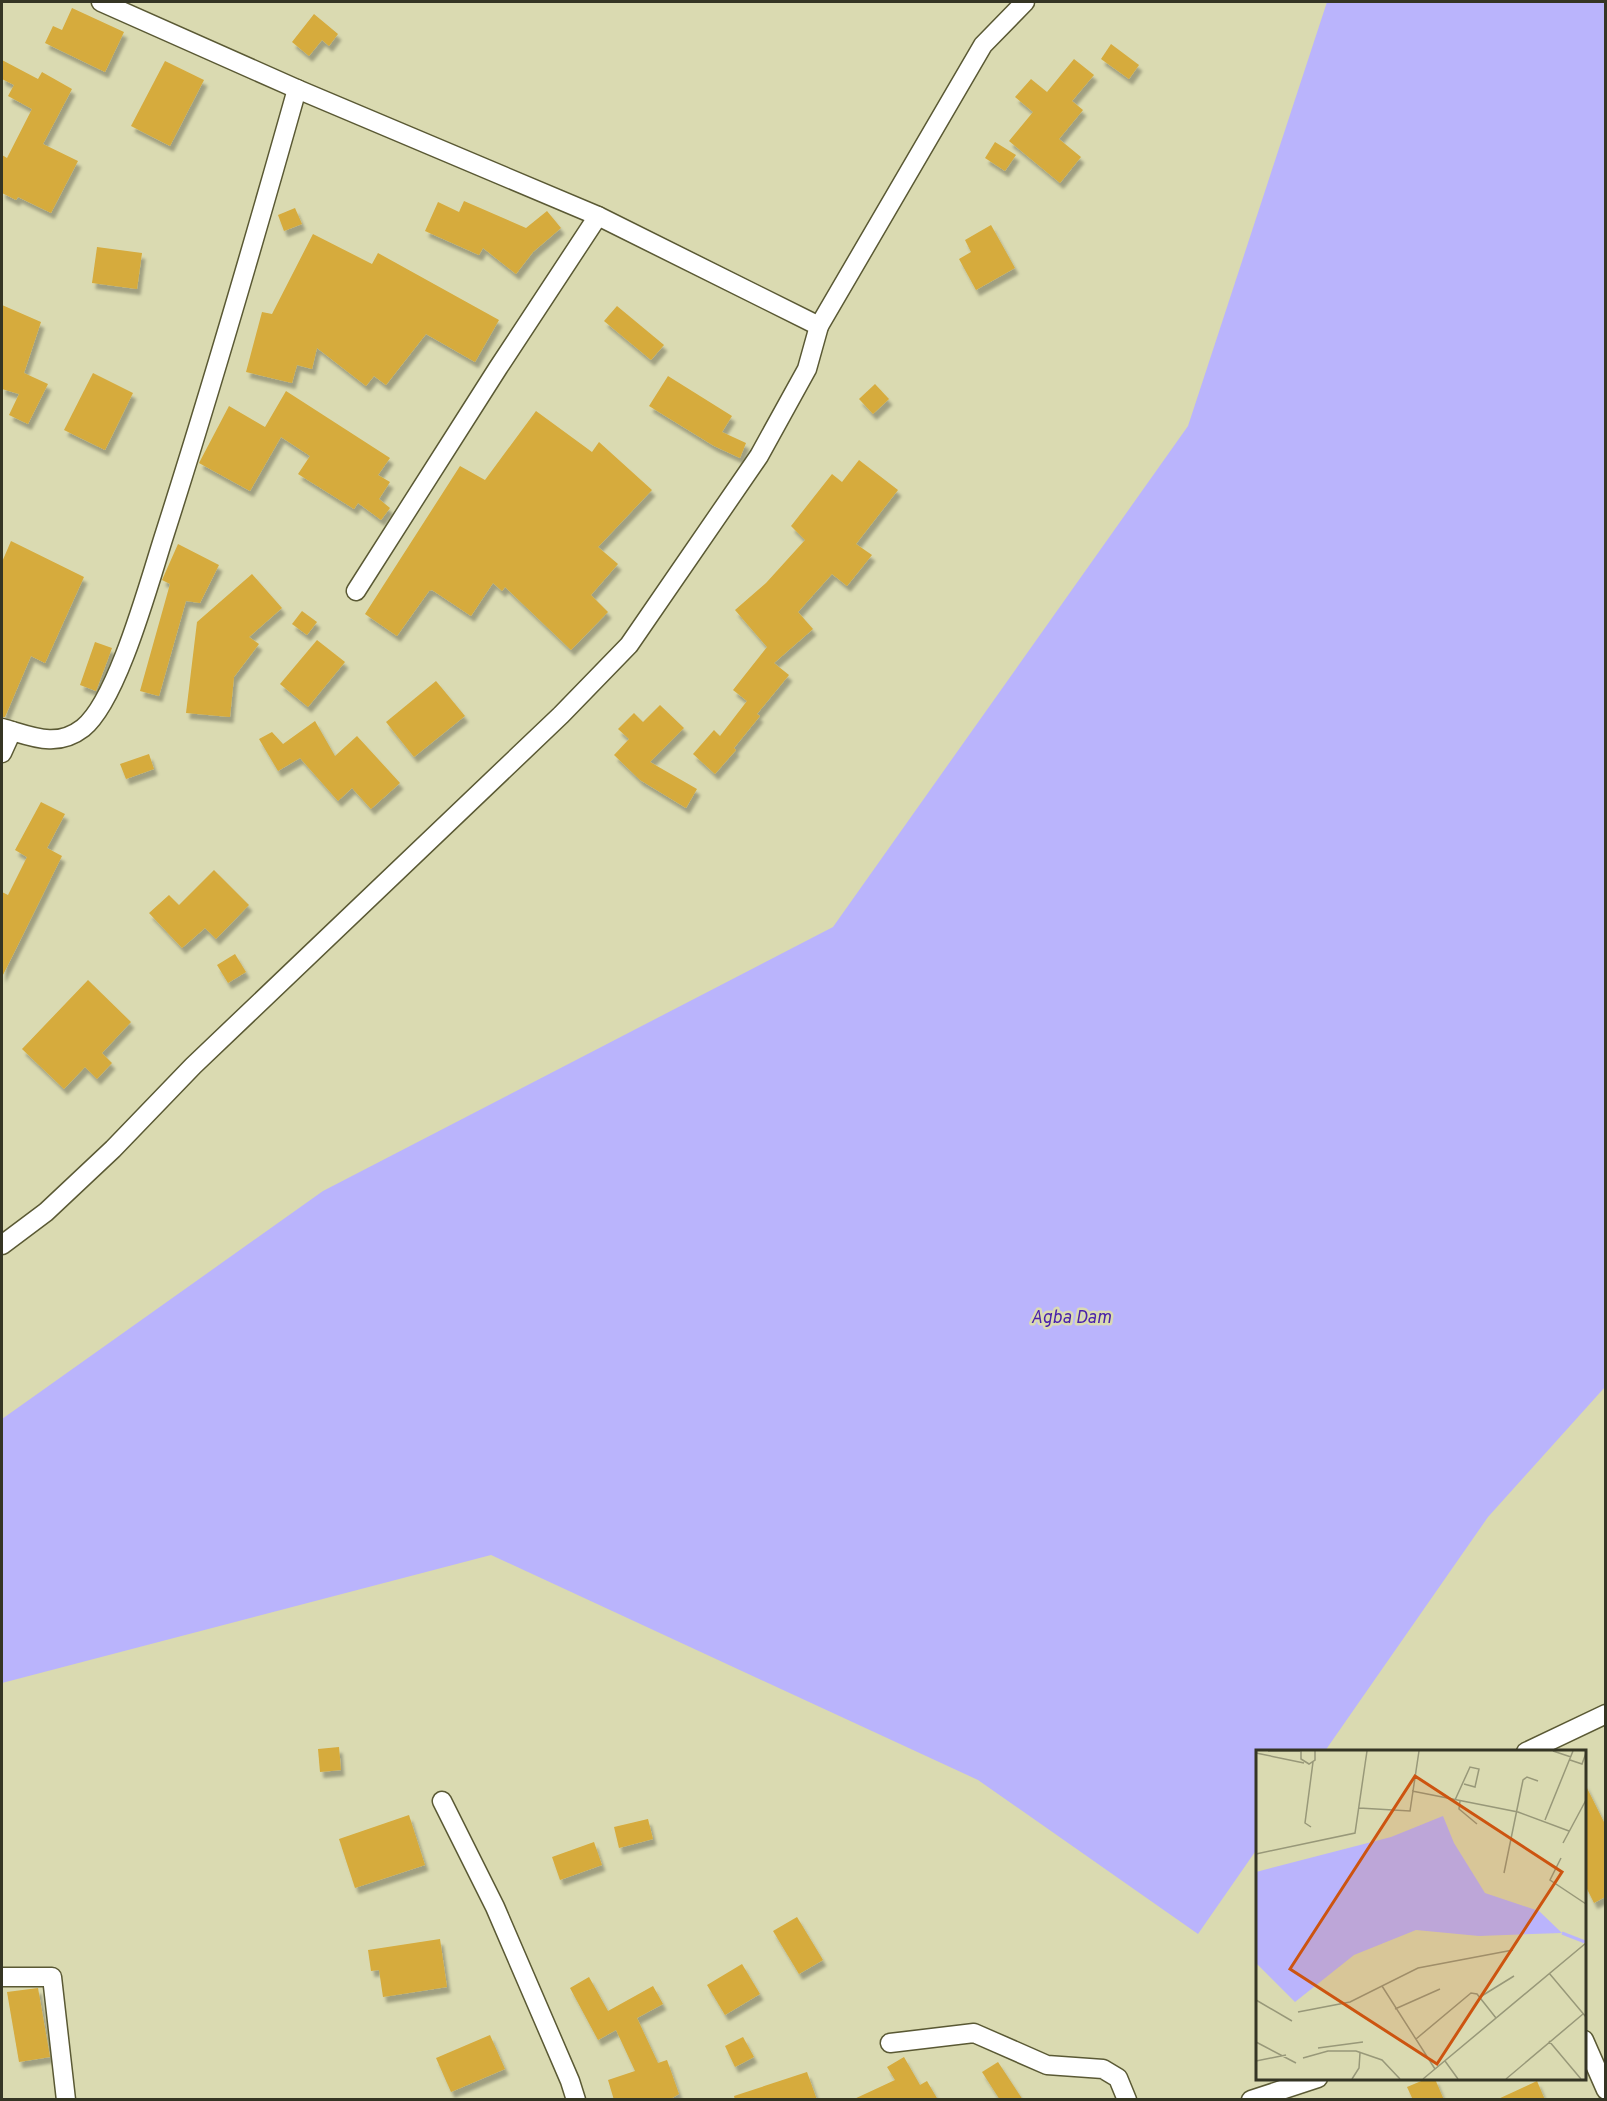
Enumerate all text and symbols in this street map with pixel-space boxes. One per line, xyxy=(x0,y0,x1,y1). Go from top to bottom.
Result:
water label: Agba Dam xyxy=(1031,1307,1111,1330)
inset map xyxy=(1256,1750,1586,2080)

